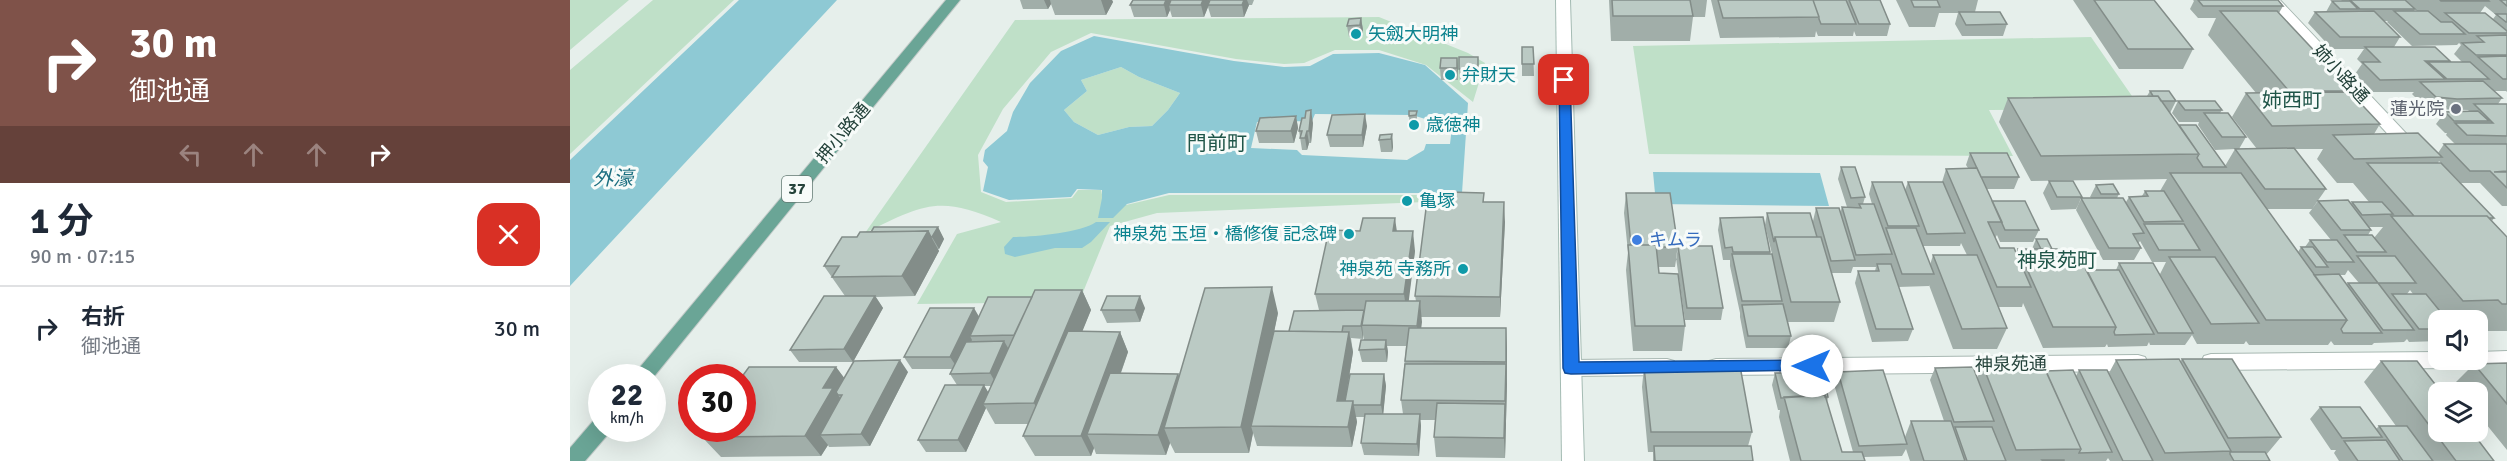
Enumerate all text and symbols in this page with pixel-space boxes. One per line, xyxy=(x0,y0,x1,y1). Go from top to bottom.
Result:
text: 30 m xyxy=(129,18,218,69)
place label: 矢劔大明神 xyxy=(1368,23,1458,45)
icon: right xyxy=(30,24,108,102)
marker: 矢劔大明神 xyxy=(1349,27,1363,41)
street label: 姉小路通 xyxy=(2308,40,2374,108)
pin xyxy=(1538,54,1589,105)
icon: arrive xyxy=(1547,63,1580,96)
place label: 弁財天 xyxy=(1462,64,1516,86)
marker: 弁財天 xyxy=(1443,68,1457,82)
text: 御池通 xyxy=(129,75,210,108)
district label: 姉西町 xyxy=(2262,88,2322,113)
street label: 押小路通 xyxy=(811,98,875,168)
place label: 蓮光院 xyxy=(2390,98,2444,120)
marker: 蓮光院 xyxy=(2449,102,2463,116)
place label: 歳徳神 xyxy=(1426,114,1480,136)
marker: 歳徳神 xyxy=(1407,118,1421,132)
district label: 門前町 xyxy=(1187,131,1247,156)
icon: left xyxy=(174,138,207,171)
icon: ahead xyxy=(237,138,270,171)
icon: ahead xyxy=(300,138,333,171)
icon: right xyxy=(363,138,396,171)
water label: 外濠 xyxy=(593,166,636,191)
road number: 37 xyxy=(782,176,812,202)
place label: 亀塚 xyxy=(1419,190,1455,212)
marker: 亀塚 xyxy=(1400,194,1414,208)
text: 1 分 xyxy=(30,199,93,244)
button: close xyxy=(477,203,540,266)
place label: 神泉苑 玉垣・橋修復 記念碑 xyxy=(1113,223,1337,245)
marker: 神泉苑 玉垣・橋修復 記念碑 xyxy=(1342,227,1356,241)
place label: キムラ xyxy=(1649,229,1702,251)
marker: キムラ xyxy=(1630,233,1644,247)
text: 90 m · 07:15 xyxy=(30,244,135,269)
district label: 神泉苑町 xyxy=(2017,248,2097,273)
place label: 神泉苑 寺務所 xyxy=(1339,258,1451,280)
marker: 神泉苑 寺務所 xyxy=(1456,262,1470,276)
text: 右折 xyxy=(81,303,125,330)
map controls xyxy=(2428,310,2488,442)
button: sound xyxy=(2428,310,2488,370)
icon: right xyxy=(30,312,63,345)
text: 30 m xyxy=(494,315,540,342)
text: 御池通 xyxy=(81,334,141,359)
position arrow xyxy=(1780,334,1844,398)
street label: 神泉苑通 xyxy=(1975,352,2047,376)
speed limit sign: 30 xyxy=(678,364,756,442)
text: 22 xyxy=(611,377,643,414)
button: layers xyxy=(2428,382,2488,442)
text: km/h xyxy=(610,409,644,427)

